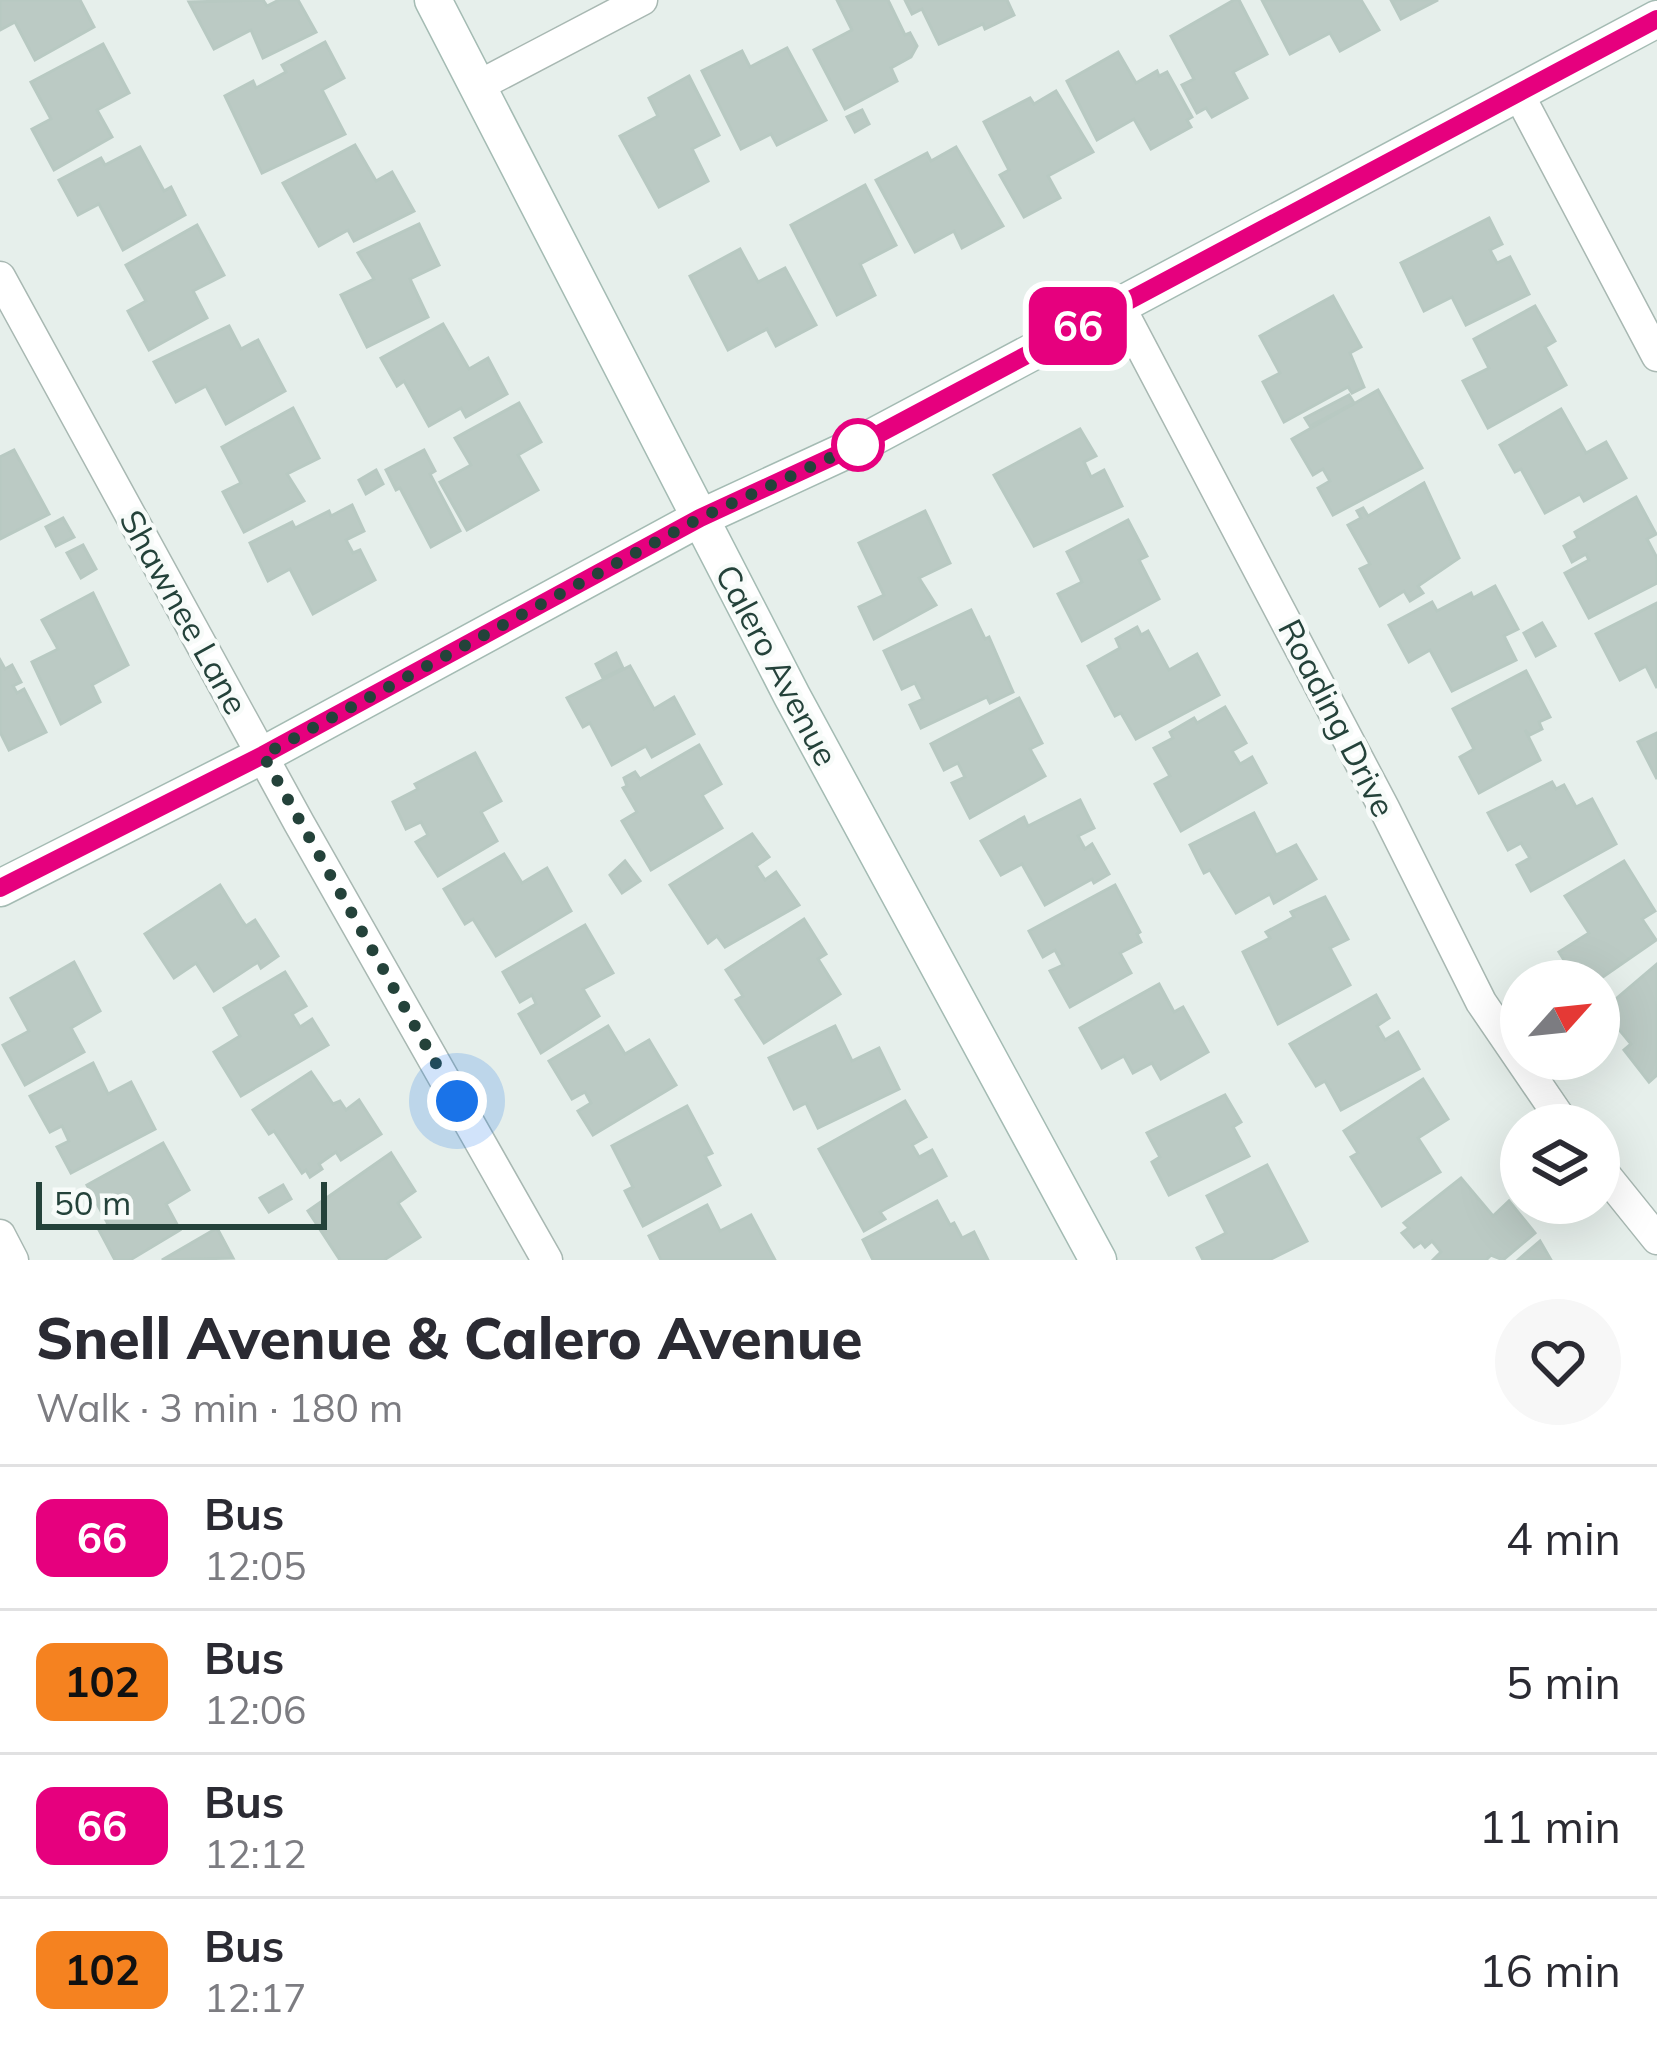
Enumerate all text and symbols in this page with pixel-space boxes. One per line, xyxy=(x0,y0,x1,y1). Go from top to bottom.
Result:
line badge: 66 xyxy=(1024,287,1132,365)
text: 66 xyxy=(1053,299,1103,352)
unlabelled marker xyxy=(833,420,883,470)
street label: Shawnee Lane xyxy=(111,502,257,721)
street label: Calero Avenue xyxy=(707,557,848,772)
street label: Roading Drive xyxy=(1270,612,1405,823)
north arrow xyxy=(1500,960,1620,1080)
map controls xyxy=(1500,960,1620,1224)
your location xyxy=(427,1071,487,1131)
button: layers xyxy=(1500,1104,1620,1224)
scale bar xyxy=(36,1176,327,1229)
text: 50 m xyxy=(54,1182,131,1223)
button: heart xyxy=(1495,1299,1621,1425)
text: Snell Avenue & Calero Avenue xyxy=(36,1302,863,1373)
text: Walk · 3 min · 180 m xyxy=(36,1383,403,1432)
text: Bus xyxy=(204,1485,284,1541)
text: 4 min xyxy=(1506,1510,1621,1566)
text: 66 xyxy=(77,1511,127,1564)
text: 12:05 xyxy=(204,1541,307,1590)
text: Bus xyxy=(204,1629,284,1685)
text: 5 min xyxy=(1506,1654,1621,1710)
text: 102 xyxy=(64,1655,140,1708)
text: 12:06 xyxy=(204,1685,307,1734)
text: Bus xyxy=(204,1773,284,1829)
text: 11 min xyxy=(1479,1798,1621,1854)
text: 66 xyxy=(77,1799,127,1852)
text: 12:12 xyxy=(204,1829,307,1878)
text: Bus xyxy=(204,1917,284,1973)
text: 16 min xyxy=(1479,1942,1621,1998)
text: 102 xyxy=(64,1943,140,1996)
text: 12:17 xyxy=(204,1973,307,2022)

